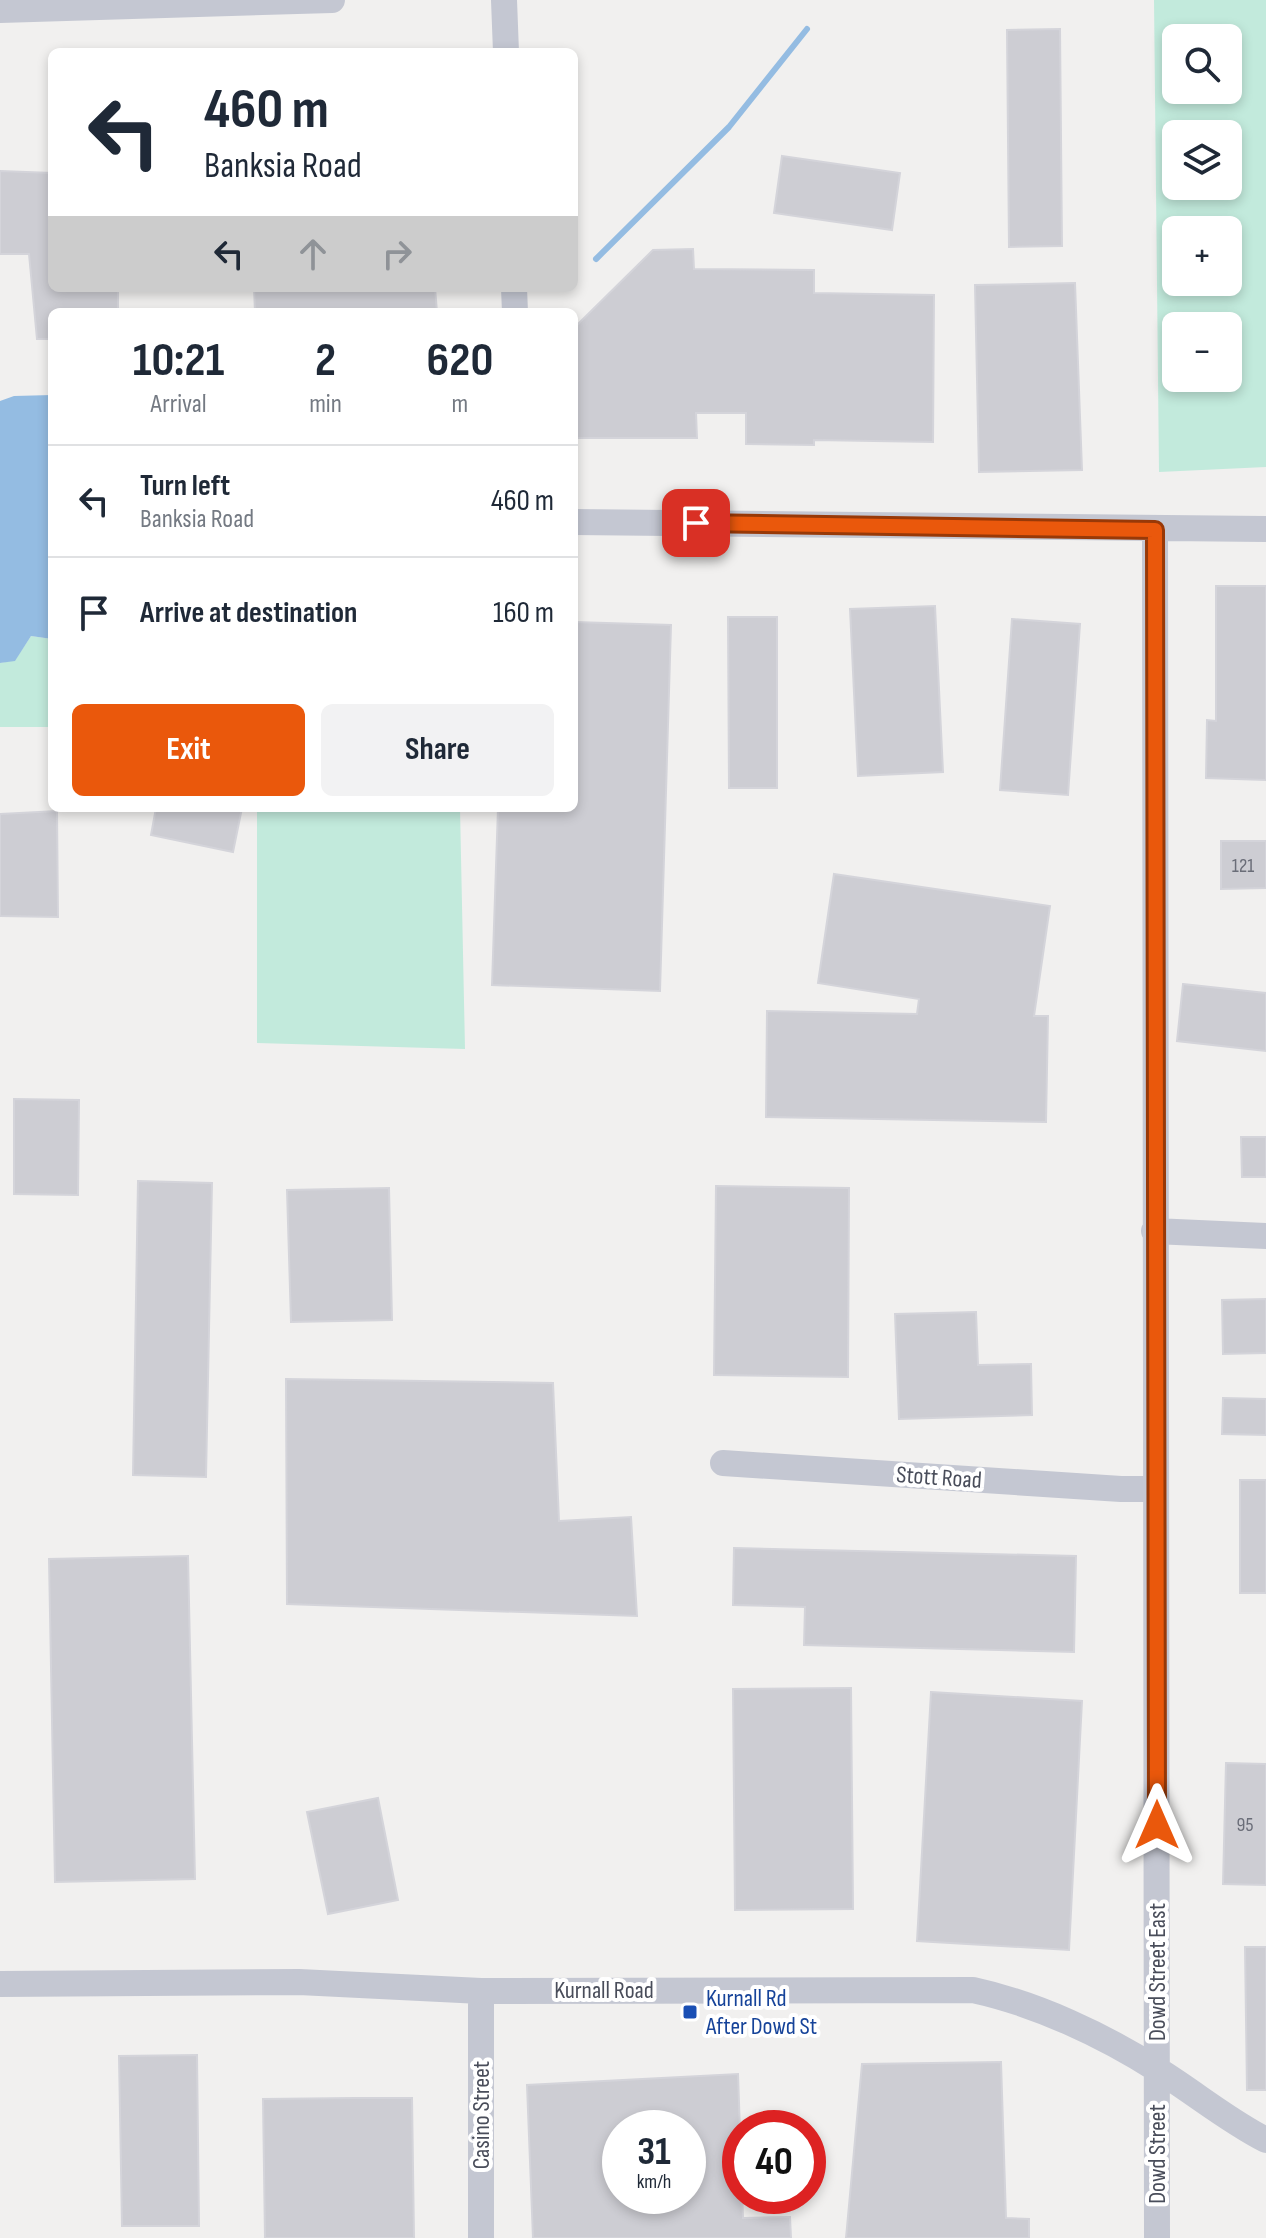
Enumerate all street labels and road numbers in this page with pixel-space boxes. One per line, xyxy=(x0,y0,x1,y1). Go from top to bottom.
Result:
street label: Stott Road xyxy=(895,1460,983,1495)
street label: Dowd Street East xyxy=(1143,1903,1172,2041)
street label: Kurnall Road xyxy=(554,1976,654,2005)
street label: Casino Street xyxy=(467,2061,496,2169)
street label: Dowd Street xyxy=(1143,2104,1172,2204)

